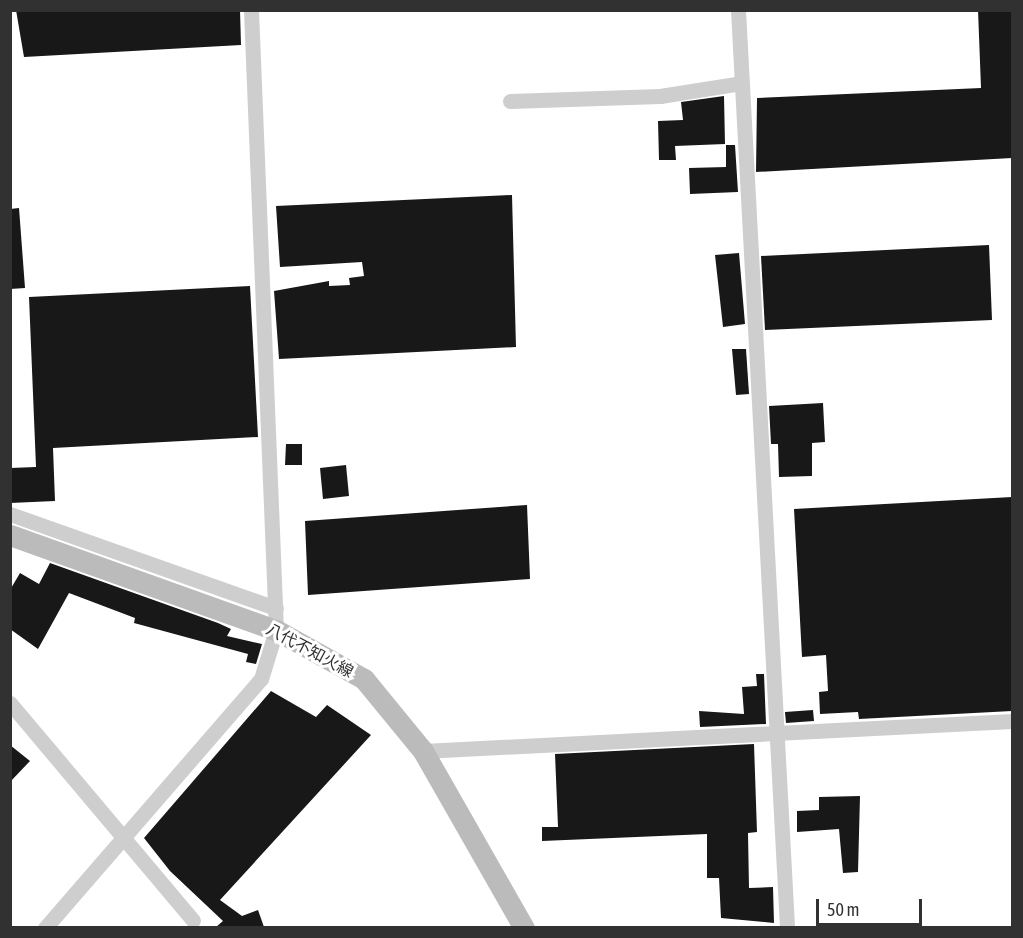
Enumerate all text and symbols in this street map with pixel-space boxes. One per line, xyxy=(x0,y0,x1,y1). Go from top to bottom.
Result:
street label: 八代不知火線 xyxy=(263,619,357,681)
scale bar xyxy=(819,887,926,925)
text: 50 m xyxy=(827,899,859,920)

